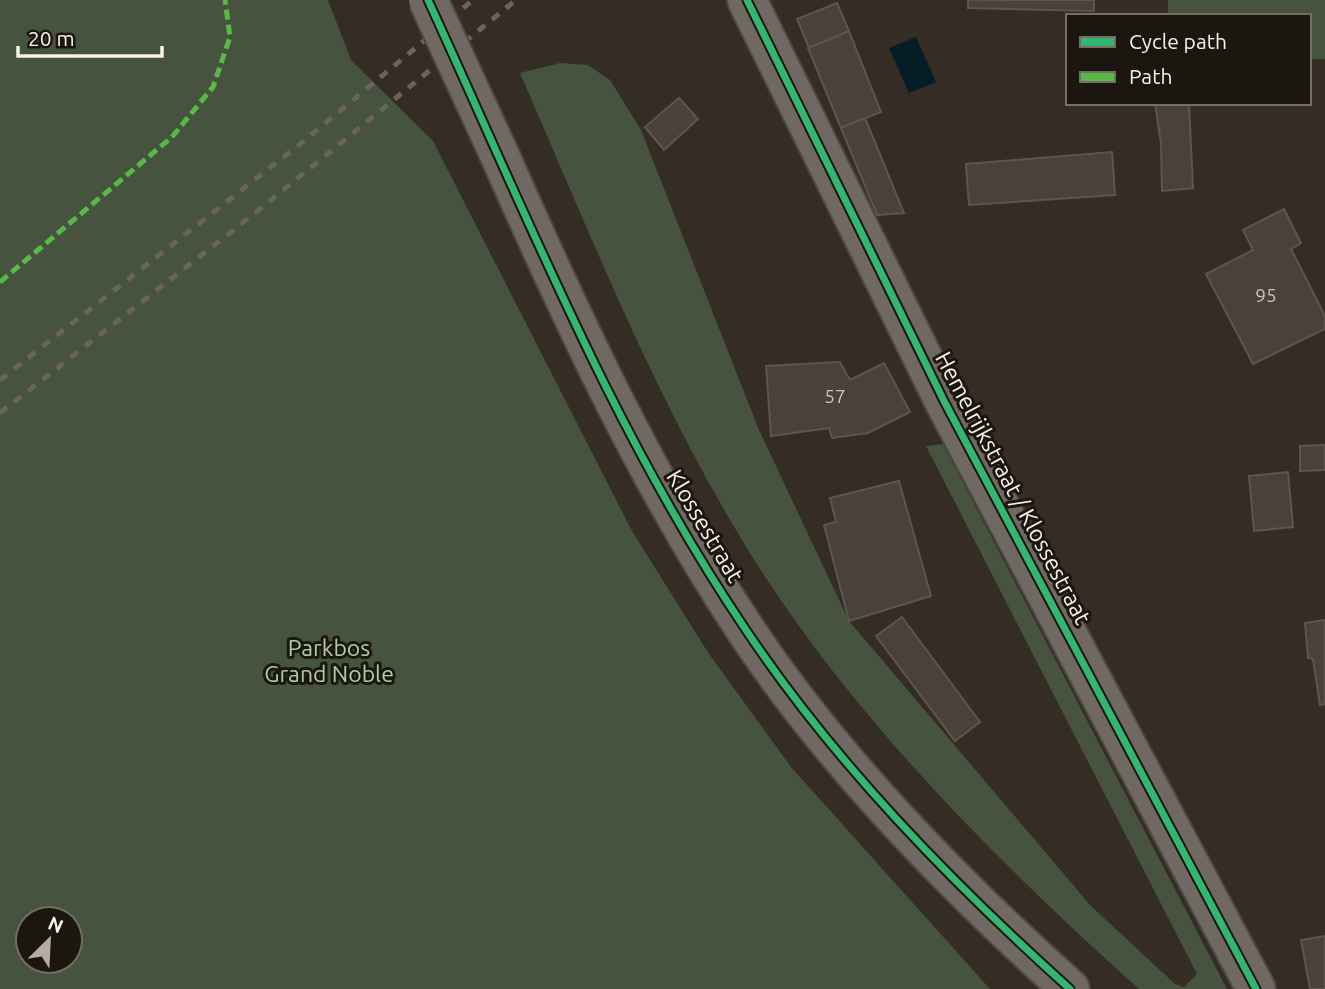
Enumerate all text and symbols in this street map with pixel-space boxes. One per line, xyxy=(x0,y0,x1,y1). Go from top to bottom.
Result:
scale bar xyxy=(18,14,161,58)
legend xyxy=(1066,14,1311,105)
text: 20 m xyxy=(28,26,75,50)
text: Cycle path xyxy=(1129,29,1227,53)
text: Path xyxy=(1129,64,1172,88)
house number: 95 xyxy=(1255,284,1277,306)
street label: Hemelrijkstraat / Klossestraat xyxy=(931,347,1096,628)
house number: 57 xyxy=(824,385,846,407)
street label: Klossestraat xyxy=(662,465,749,586)
park label: Parkbos Grand Noble xyxy=(264,635,394,686)
north arrow xyxy=(14,905,84,975)
text: N xyxy=(45,912,67,937)

